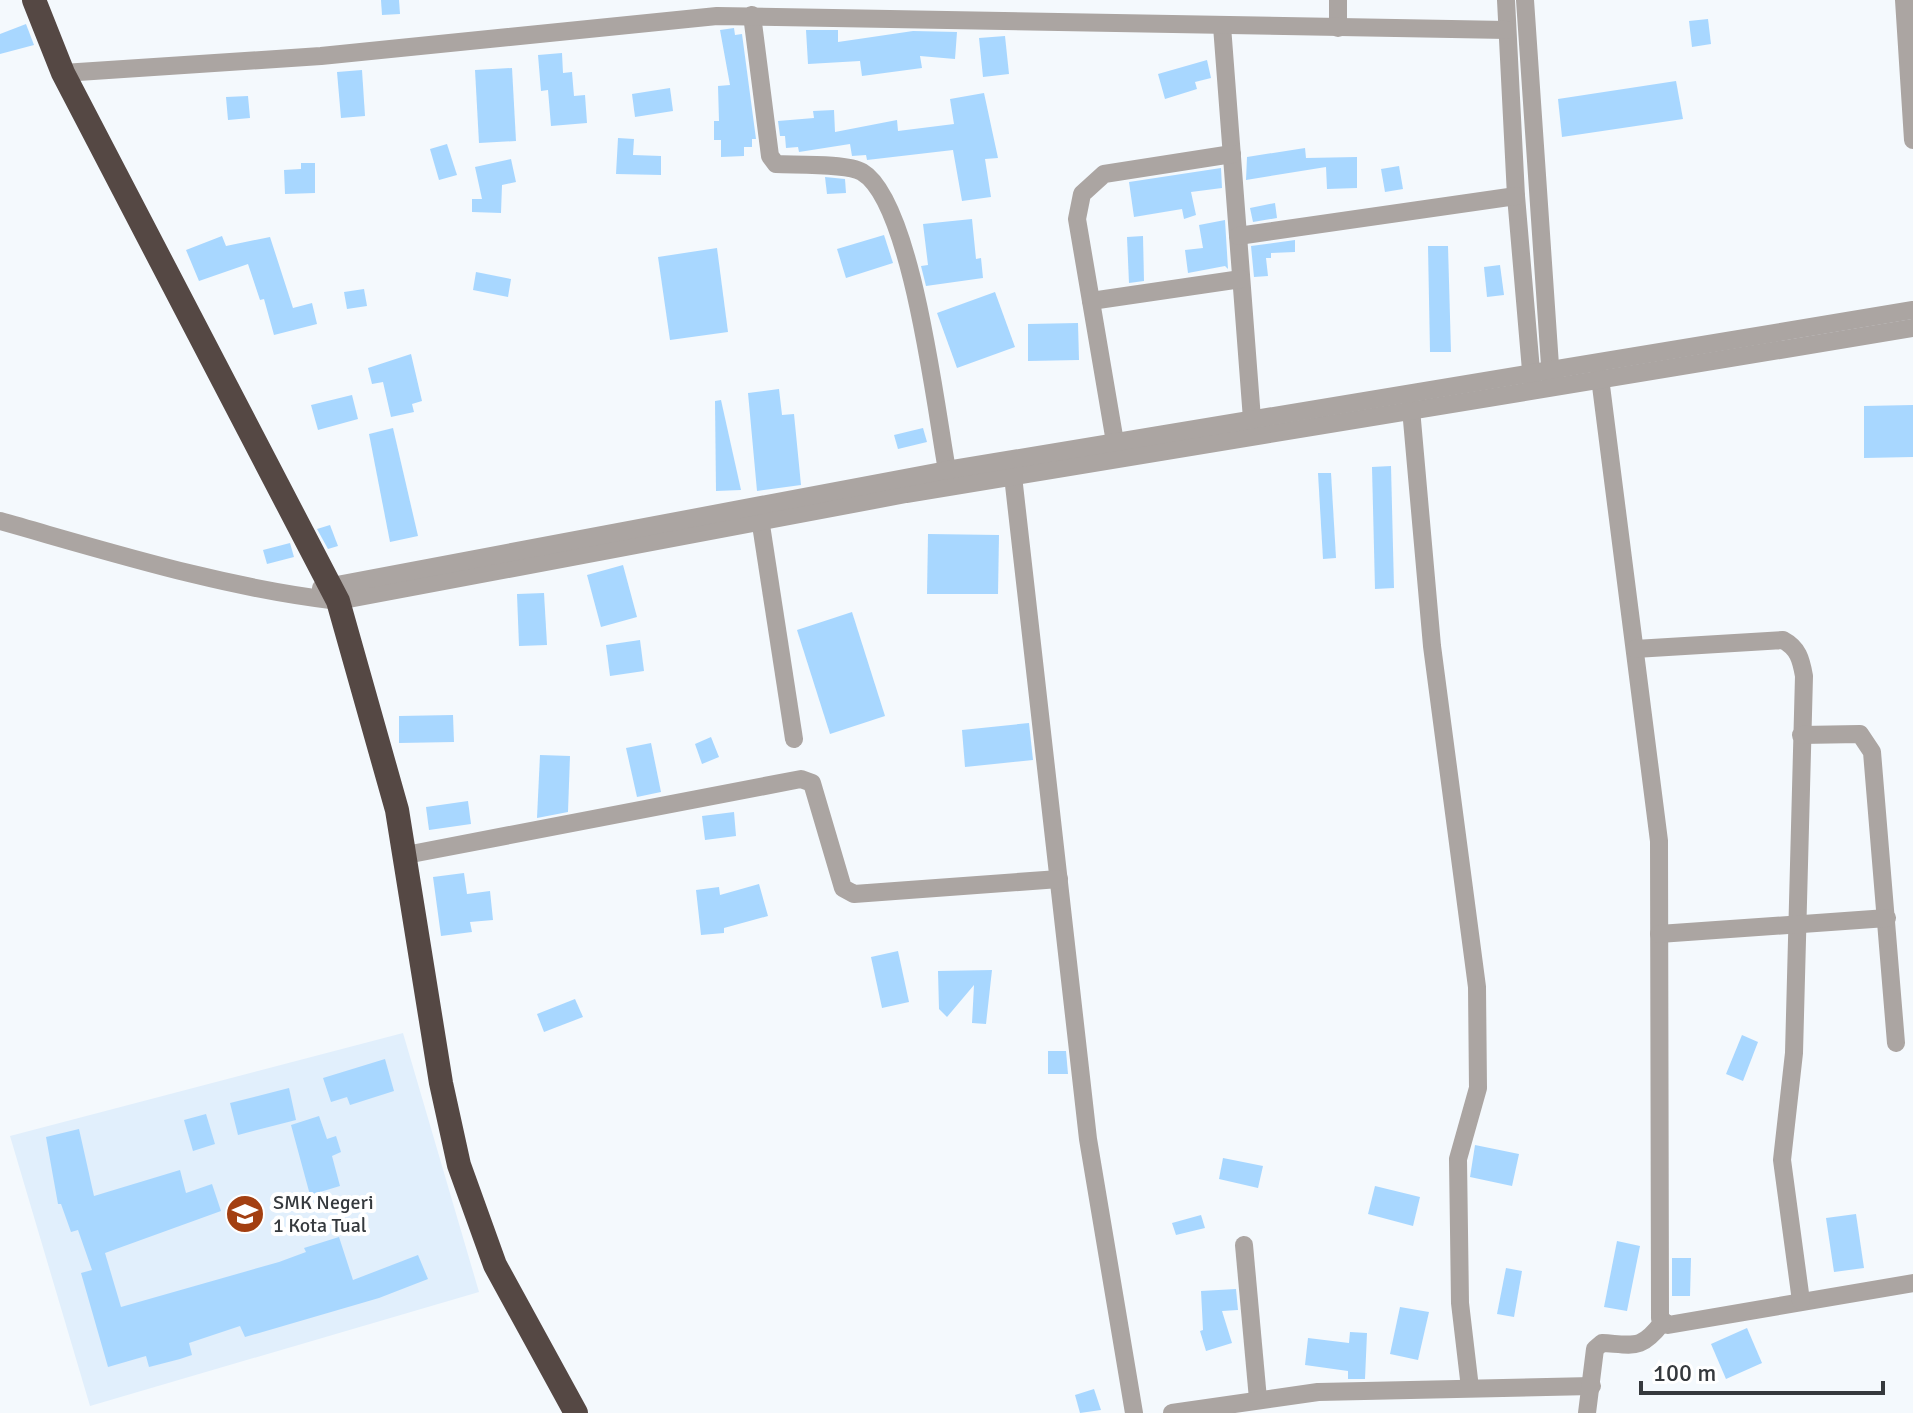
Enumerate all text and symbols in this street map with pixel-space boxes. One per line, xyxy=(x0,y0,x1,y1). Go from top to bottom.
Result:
place label: SMK Negeri 1 Kota Tual xyxy=(273,1190,374,1238)
school or university icon: SMK Negeri 1 Kota Tual xyxy=(224,1193,266,1235)
scale bar xyxy=(1641,1345,1883,1395)
text: 100 m xyxy=(1653,1358,1716,1388)

